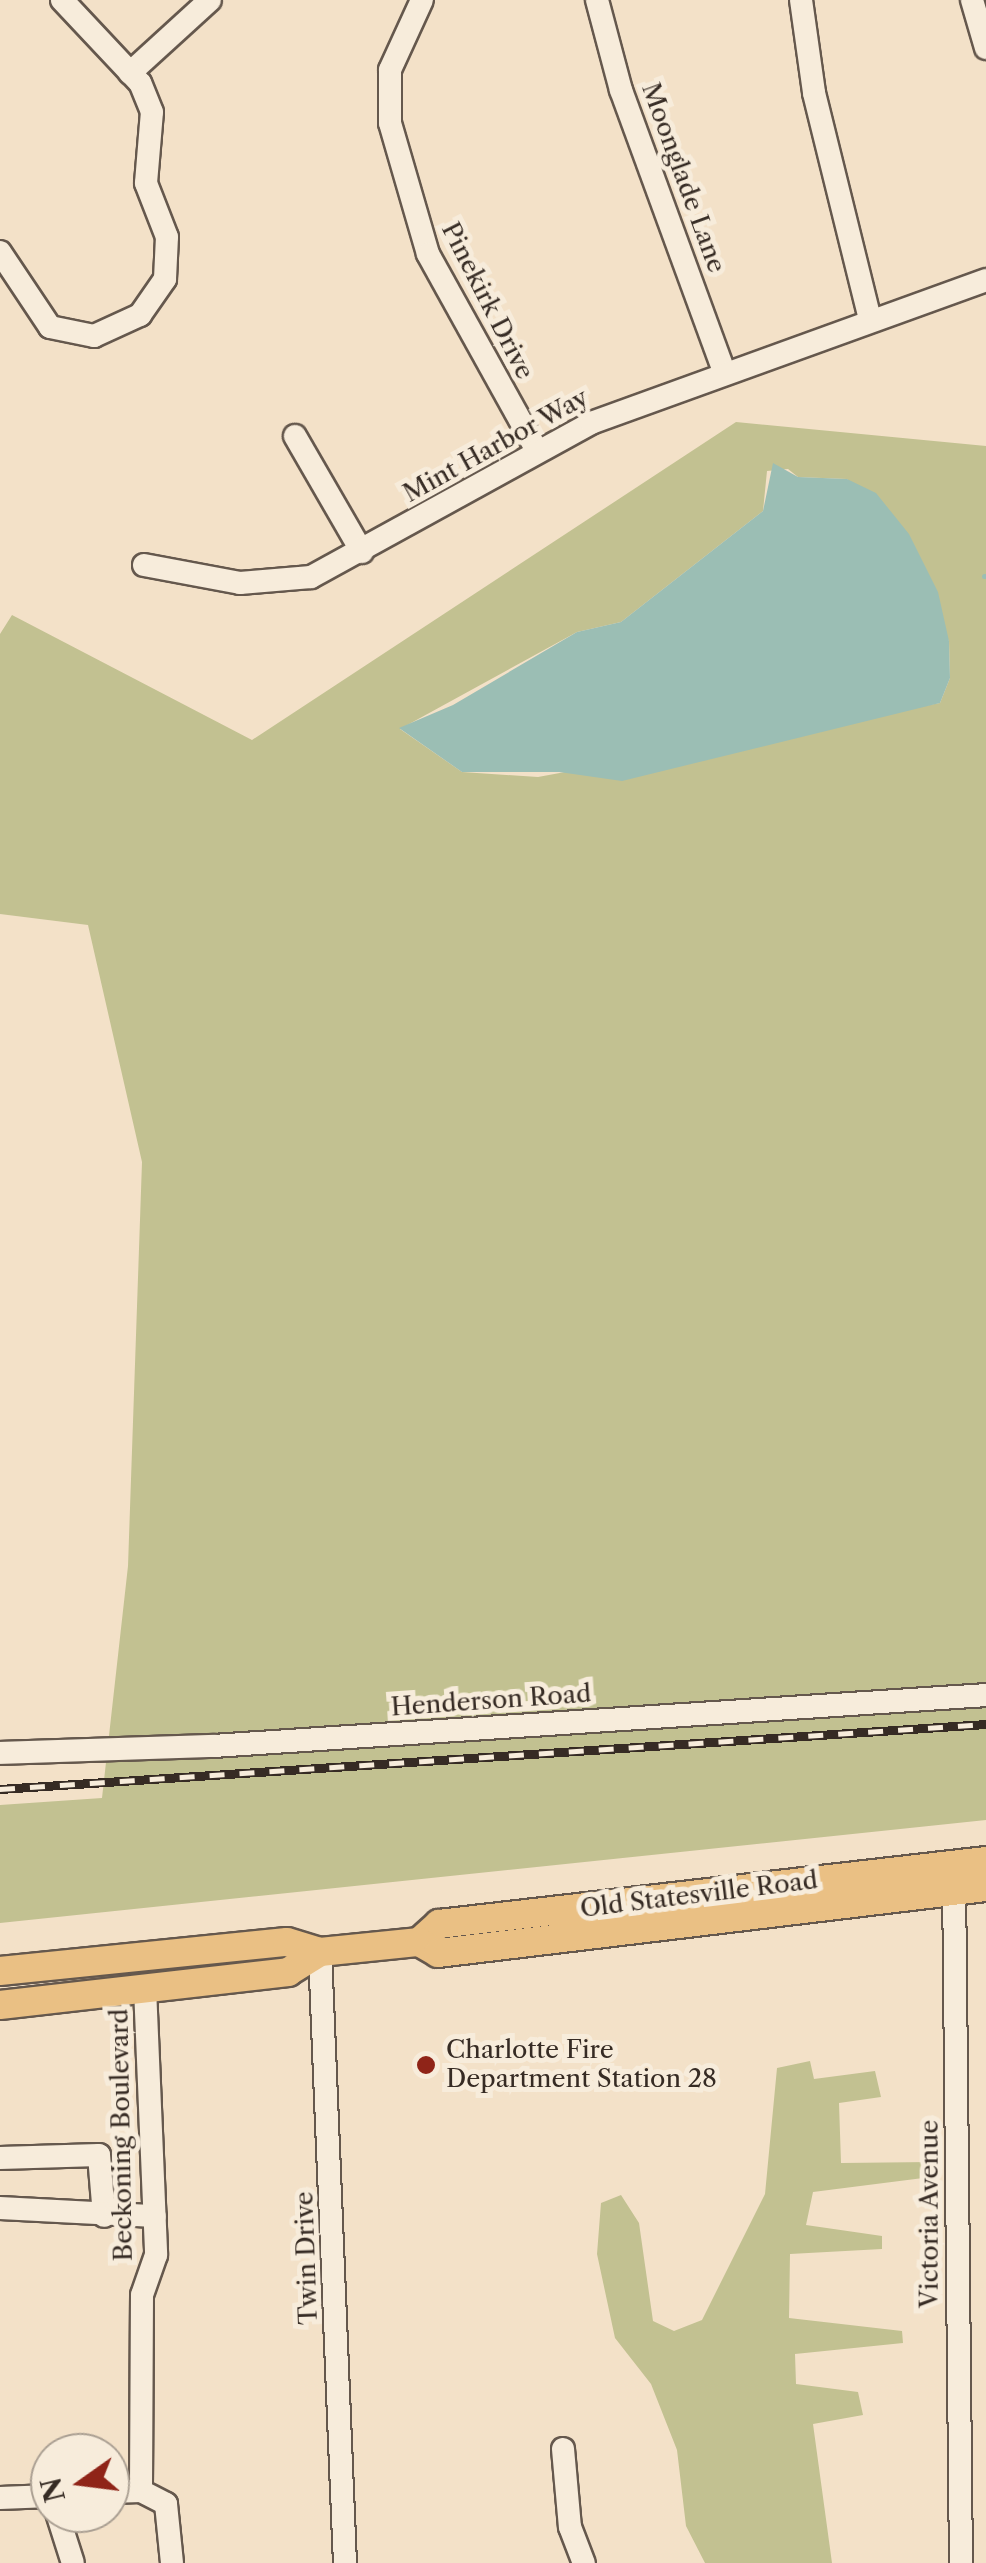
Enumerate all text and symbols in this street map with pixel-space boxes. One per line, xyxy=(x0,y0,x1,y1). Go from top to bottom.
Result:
street label: Moonglade Lane xyxy=(635,79,731,277)
street label: Pinekirk Drive xyxy=(434,217,540,385)
street label: Mint Harbor Way xyxy=(398,382,594,510)
street label: Henderson Road xyxy=(390,1679,592,1723)
street label: Old Statesville Road xyxy=(579,1866,819,1924)
street label: Beckoning Boulevard xyxy=(105,2008,139,2262)
place label: Charlotte Fire Department Station 28 xyxy=(446,2036,717,2095)
marker: Charlotte Fire Department Station 28 xyxy=(415,2054,437,2076)
street label: Victoria Avenue xyxy=(915,2119,945,2309)
street label: Twin Drive xyxy=(290,2191,324,2325)
north arrow xyxy=(30,2433,130,2533)
text: N xyxy=(33,2474,72,2506)

